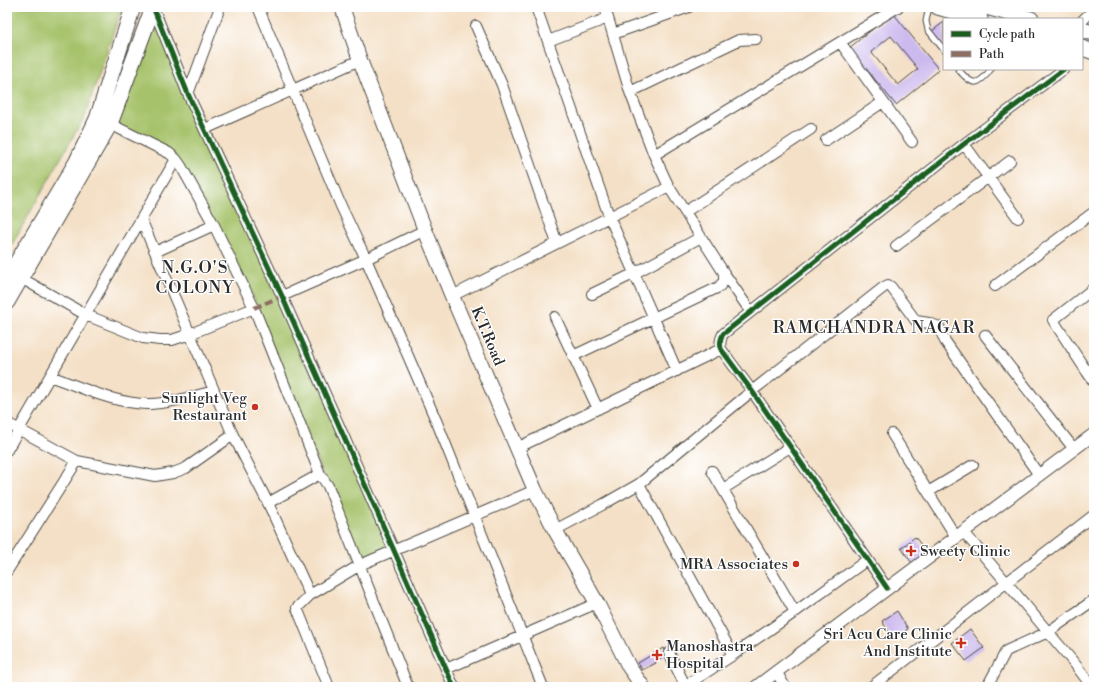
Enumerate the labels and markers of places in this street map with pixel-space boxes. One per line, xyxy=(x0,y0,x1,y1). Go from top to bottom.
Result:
place label: Sunlight Veg Restaurant xyxy=(162,389,248,425)
marker: Sunlight Veg Restaurant xyxy=(250,402,260,412)
place label: Sweety Clinic xyxy=(920,542,1011,561)
marker: Sweety Clinic xyxy=(905,545,917,557)
place label: MRA Associates xyxy=(680,555,788,574)
marker: MRA Associates xyxy=(791,559,801,569)
place label: Sri Acu Care Clinic And Institute xyxy=(823,625,952,661)
place label: Manoshastra Hospital xyxy=(666,637,754,673)
marker: Sri Acu Care Clinic And Institute xyxy=(955,637,967,649)
marker: Manoshastra Hospital xyxy=(651,649,663,661)

